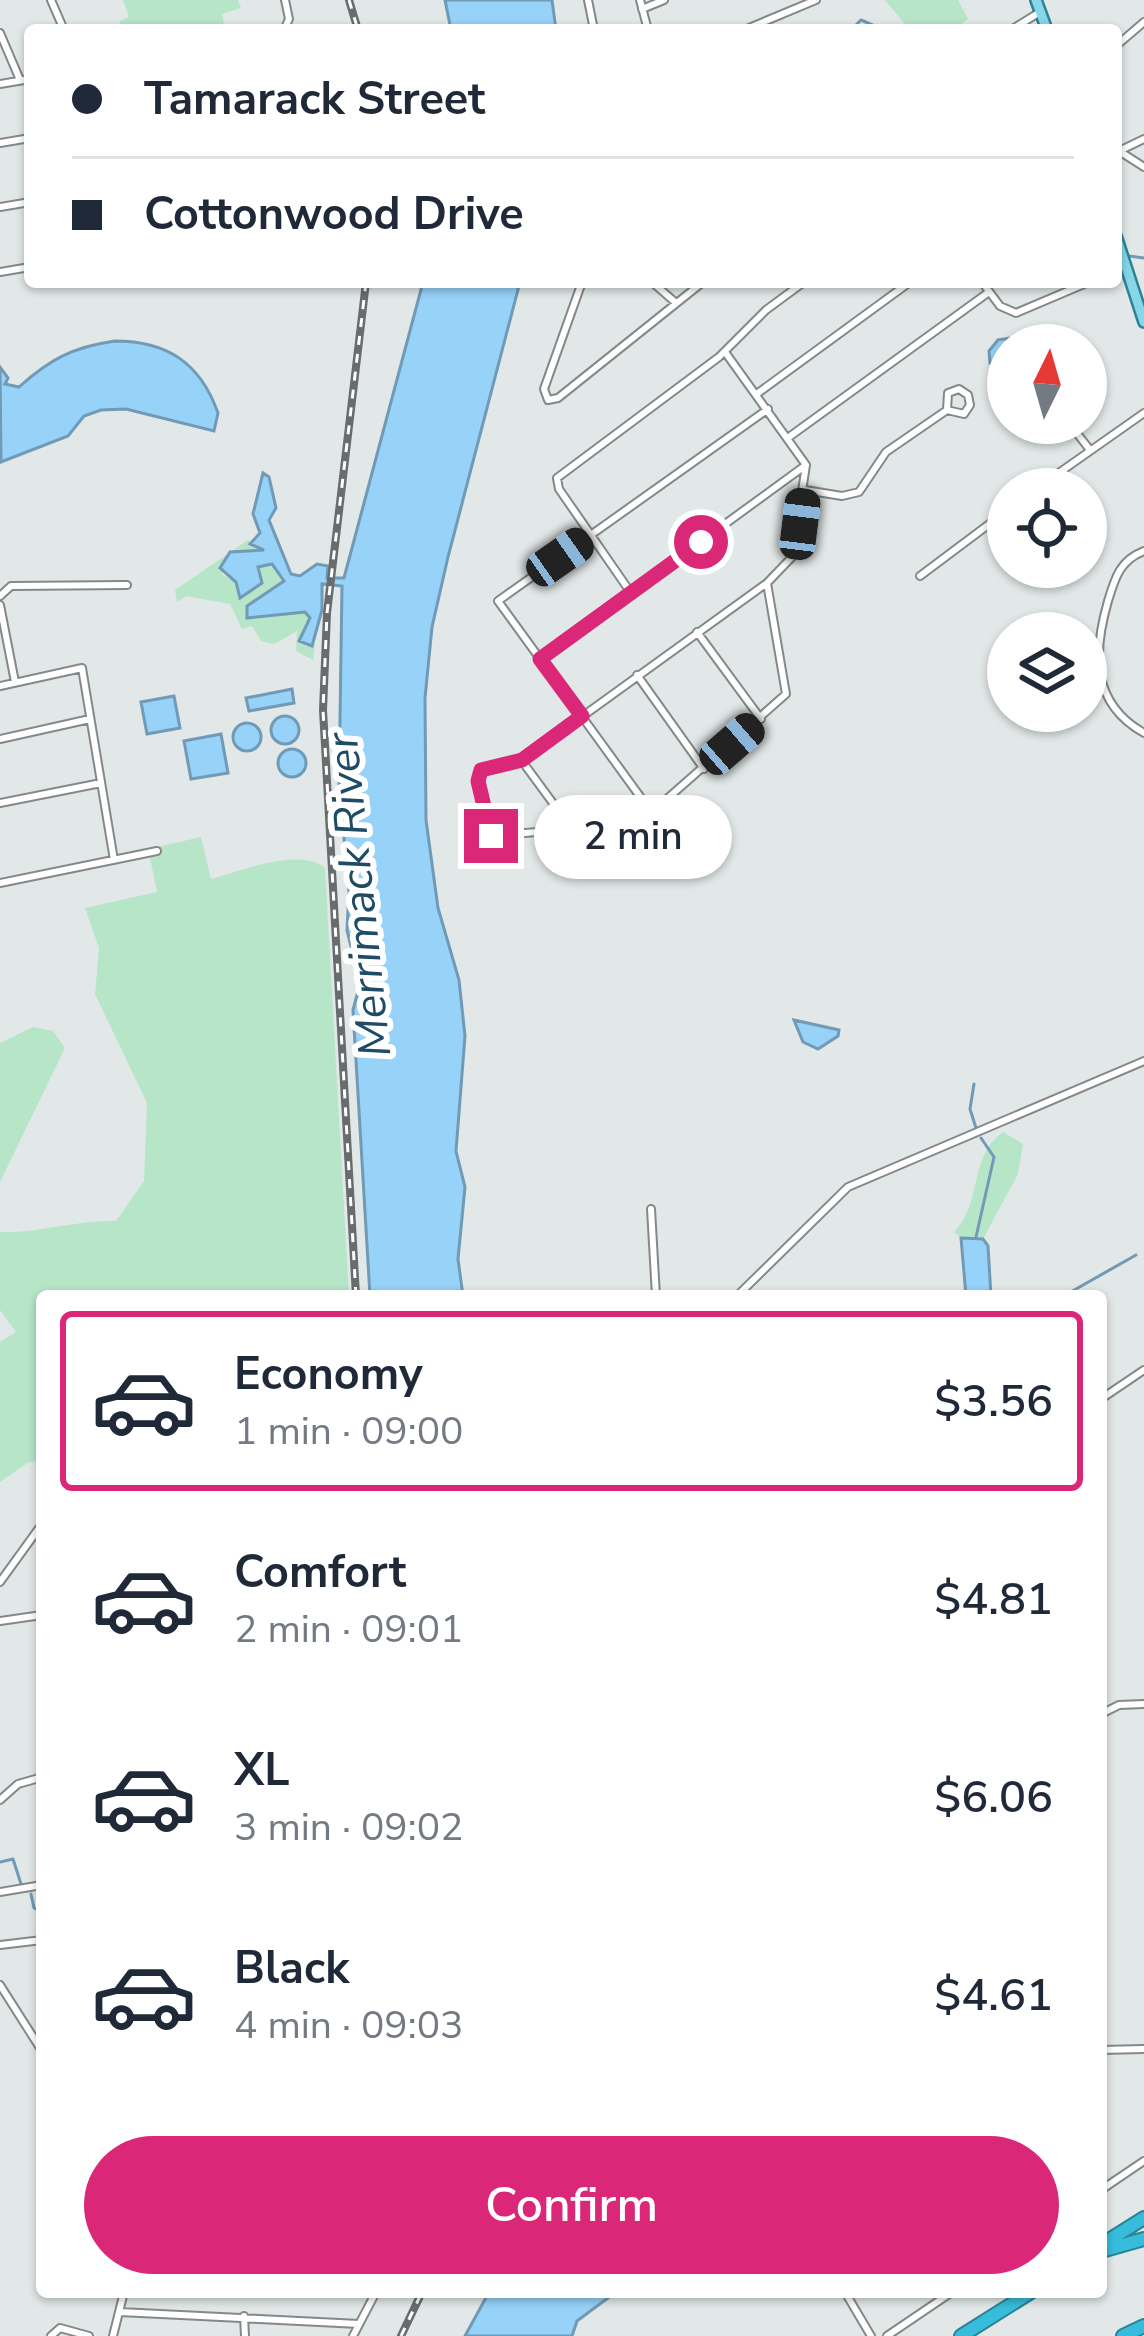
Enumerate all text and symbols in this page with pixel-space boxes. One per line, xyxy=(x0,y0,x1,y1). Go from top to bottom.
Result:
text: Tamarack Street xyxy=(144,69,485,130)
text: Cottonwood Drive xyxy=(144,184,524,245)
north arrow xyxy=(987,324,1107,444)
map controls xyxy=(987,324,1107,732)
button: locate xyxy=(987,468,1107,588)
car xyxy=(778,486,822,562)
route start xyxy=(674,515,728,569)
car xyxy=(520,522,600,592)
button: layers xyxy=(987,612,1107,732)
car xyxy=(693,707,771,781)
water label: Merrimack River xyxy=(311,728,406,1060)
callout: 2 min xyxy=(533,794,731,878)
route end xyxy=(464,809,518,863)
text: 2 min xyxy=(583,810,683,863)
text: Economy xyxy=(234,1344,423,1405)
icon: car xyxy=(90,1347,198,1455)
text: $3.56 xyxy=(934,1371,1053,1432)
text: 1 min · 09:00 xyxy=(234,1405,463,1458)
text: Comfort xyxy=(234,1542,406,1603)
icon: car xyxy=(90,1545,198,1653)
text: $4.81 xyxy=(934,1569,1053,1630)
text: 2 min · 09:01 xyxy=(234,1603,463,1656)
text: XL xyxy=(234,1740,290,1801)
icon: car xyxy=(90,1743,198,1851)
text: $6.06 xyxy=(934,1767,1053,1828)
text: 3 min · 09:02 xyxy=(234,1801,463,1854)
text: Black xyxy=(234,1938,349,1999)
icon: car xyxy=(90,1941,198,2049)
text: $4.61 xyxy=(934,1965,1053,2026)
text: 4 min · 09:03 xyxy=(234,1999,463,2052)
button: Confirm xyxy=(84,2136,1059,2274)

